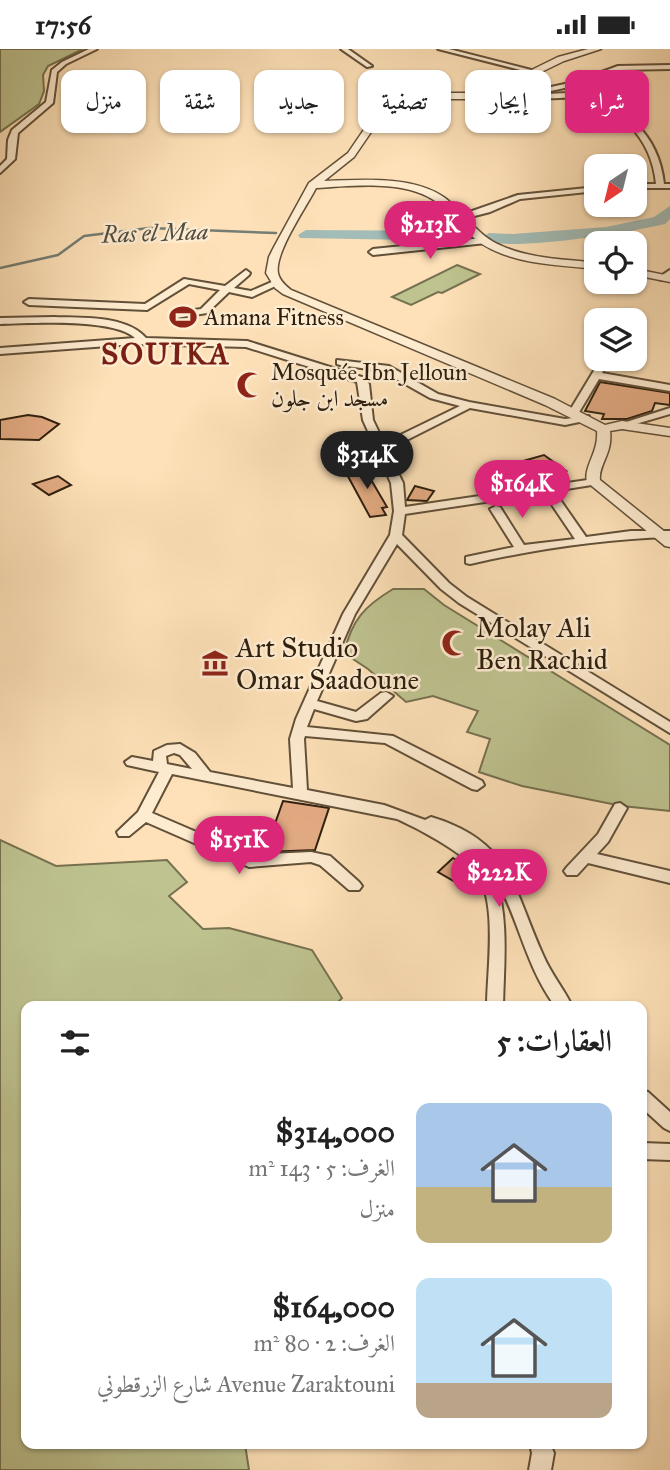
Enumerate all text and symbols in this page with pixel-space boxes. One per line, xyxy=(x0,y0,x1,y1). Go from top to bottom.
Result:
text: 17:56 xyxy=(35,9,91,41)
chip: منزل xyxy=(61,70,146,133)
chip: شقة xyxy=(160,70,240,133)
chip: جديد xyxy=(254,70,344,133)
chip: تصفية xyxy=(358,70,451,133)
chip: إيجار xyxy=(465,70,551,133)
chip: شراء xyxy=(565,70,649,133)
north arrow xyxy=(584,154,648,217)
map controls xyxy=(584,154,647,371)
pin: $213K xyxy=(381,201,479,261)
text: $213K xyxy=(400,210,460,238)
water label: Ras el Maa xyxy=(100,216,209,250)
button: locate xyxy=(584,231,647,294)
sports icon: Amana Fitness xyxy=(168,302,198,332)
place label: Amana Fitness xyxy=(203,303,344,331)
button: layers xyxy=(584,308,647,371)
district label: SOUIKA xyxy=(101,336,231,372)
place label: Mosquée Ibn Jelloun مسجد ابن جلون xyxy=(271,358,468,413)
mosque icon: Mosquée Ibn Jelloun مسجد ابن جلون xyxy=(235,370,265,400)
pin: $314K xyxy=(318,431,416,491)
text: $314K xyxy=(336,440,398,468)
pin: $164K xyxy=(473,461,571,520)
text: $164K xyxy=(490,469,554,497)
place label: Molay Ali Ben Rachid xyxy=(476,610,608,677)
mosque icon: Molay Ali Ben Rachid xyxy=(440,628,470,658)
place label: Art Studio Omar Saadoune xyxy=(235,630,419,697)
museum icon: Art Studio Omar Saadoune xyxy=(200,648,230,678)
pin: $151K xyxy=(190,817,288,876)
text: $151K xyxy=(210,825,268,853)
pin: $222K xyxy=(450,849,548,909)
text: $222K xyxy=(467,858,531,886)
text: العقارات: 5 xyxy=(497,1023,612,1059)
icon: filters xyxy=(56,1024,94,1062)
text: $314,000 xyxy=(276,1114,395,1150)
icon: home xyxy=(472,1131,556,1215)
text: الغرف: 5 · 143 m² xyxy=(249,1154,395,1182)
text: منزل xyxy=(360,1195,395,1223)
text: $164,000 xyxy=(272,1289,395,1325)
icon: home xyxy=(472,1306,556,1390)
text: الغرف: 2 · 80 m² xyxy=(253,1329,395,1357)
text: Avenue Zaraktouni شارع الزرقطوني xyxy=(97,1370,395,1398)

